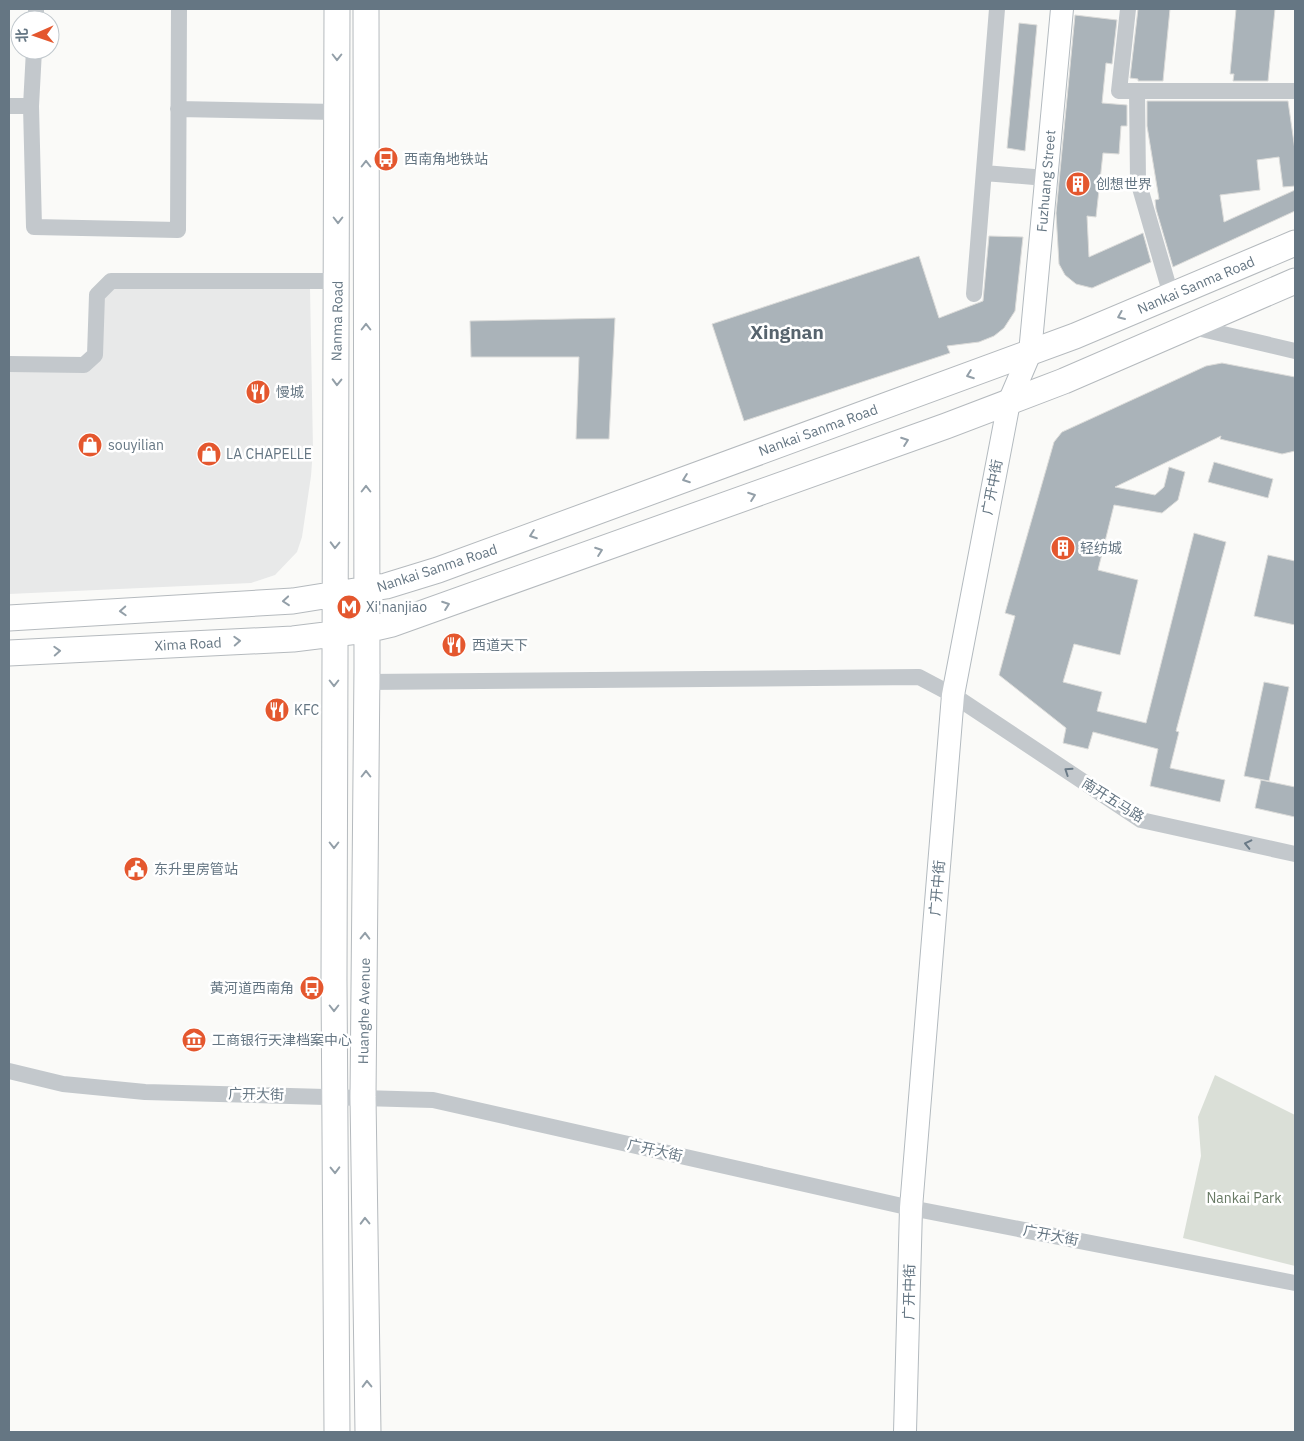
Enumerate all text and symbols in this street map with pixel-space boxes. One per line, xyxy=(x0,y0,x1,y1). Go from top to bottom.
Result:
north arrow xyxy=(10,10,60,60)
text: 北 xyxy=(13,28,31,43)
one-way arrow xyxy=(332,54,342,62)
street label: Fuzhuang Street xyxy=(1033,129,1059,233)
bus stop icon: 西南角地铁站 xyxy=(373,146,399,172)
place label: 西南角地铁站 xyxy=(404,150,488,168)
one-way arrow xyxy=(361,160,371,168)
building icon: 创想世界 xyxy=(1065,171,1091,197)
place label: 创想世界 xyxy=(1096,175,1152,193)
one-way arrow xyxy=(333,216,343,224)
street label: Nankai Sanma Road xyxy=(1135,252,1257,318)
street label: Nanma Road xyxy=(327,281,347,361)
one-way arrow xyxy=(1117,310,1126,321)
district label: Xingnan xyxy=(750,320,824,344)
one-way arrow xyxy=(361,322,371,330)
one-way arrow xyxy=(966,369,975,379)
restaurant icon: 慢城 xyxy=(245,379,271,405)
one-way arrow xyxy=(331,379,342,387)
place label: 慢城 xyxy=(276,383,304,401)
street label: Nankai Sanma Road xyxy=(756,400,880,460)
shop icon: souyilian xyxy=(77,432,103,458)
place label: souyilian xyxy=(108,436,164,454)
one-way arrow xyxy=(901,437,909,447)
shop icon: LA CHAPELLE xyxy=(196,441,222,467)
place label: LA CHAPELLE xyxy=(226,445,312,463)
street label: 广开中街 xyxy=(978,458,1006,516)
one-way arrow xyxy=(682,473,691,483)
one-way arrow xyxy=(361,485,371,492)
one-way arrow xyxy=(748,492,756,502)
one-way arrow xyxy=(530,529,538,539)
building icon: 轻纺城 xyxy=(1050,535,1076,561)
place label: 轻纺城 xyxy=(1080,539,1122,557)
street label: Nankai Sanma Road xyxy=(374,540,500,596)
one-way arrow xyxy=(330,542,340,549)
one-way arrow xyxy=(595,546,603,556)
metro station icon: Xi'nanjiao xyxy=(336,594,362,620)
one-way arrow xyxy=(281,595,289,606)
place label: Xi'nanjiao xyxy=(366,598,427,616)
one-way arrow xyxy=(442,601,450,611)
one-way arrow xyxy=(119,606,127,617)
restaurant icon: 西道天下 xyxy=(441,632,467,658)
street label: Xima Road xyxy=(154,633,222,655)
one-way arrow xyxy=(233,636,241,647)
place label: 西道天下 xyxy=(472,636,528,654)
one-way arrow xyxy=(54,645,62,656)
one-way arrow xyxy=(329,679,339,687)
restaurant icon: KFC xyxy=(264,697,290,723)
place label: KFC xyxy=(294,701,319,719)
one-way arrow xyxy=(1064,768,1073,777)
one-way arrow xyxy=(361,769,371,777)
street label: 南开五马路 xyxy=(1079,774,1147,826)
one-way arrow xyxy=(1243,839,1252,850)
one-way arrow xyxy=(329,842,339,849)
public building icon: 东升里房管站 xyxy=(123,856,149,882)
street label: 广开中街 xyxy=(926,859,948,917)
place label: 东升里房管站 xyxy=(154,860,238,878)
one-way arrow xyxy=(359,932,370,940)
street label: Huanghe Avenue xyxy=(354,957,374,1064)
bus stop icon: 黄河道西南角 xyxy=(299,975,325,1001)
place label: 黄河道西南角 xyxy=(210,979,294,997)
one-way arrow xyxy=(329,1004,339,1012)
museum icon: 工商银行天津档案中心 xyxy=(181,1027,207,1053)
place label: 工商银行天津档案中心 xyxy=(212,1031,352,1049)
street label: 广开大街 xyxy=(228,1085,284,1103)
street label: 广开大街 xyxy=(626,1135,684,1165)
one-way arrow xyxy=(330,1166,340,1174)
park label: Nankai Park xyxy=(1206,1189,1282,1207)
one-way arrow xyxy=(359,1217,370,1225)
street label: 广开大街 xyxy=(1022,1221,1080,1249)
street label: 广开中街 xyxy=(900,1264,918,1320)
one-way arrow xyxy=(362,1379,372,1387)

